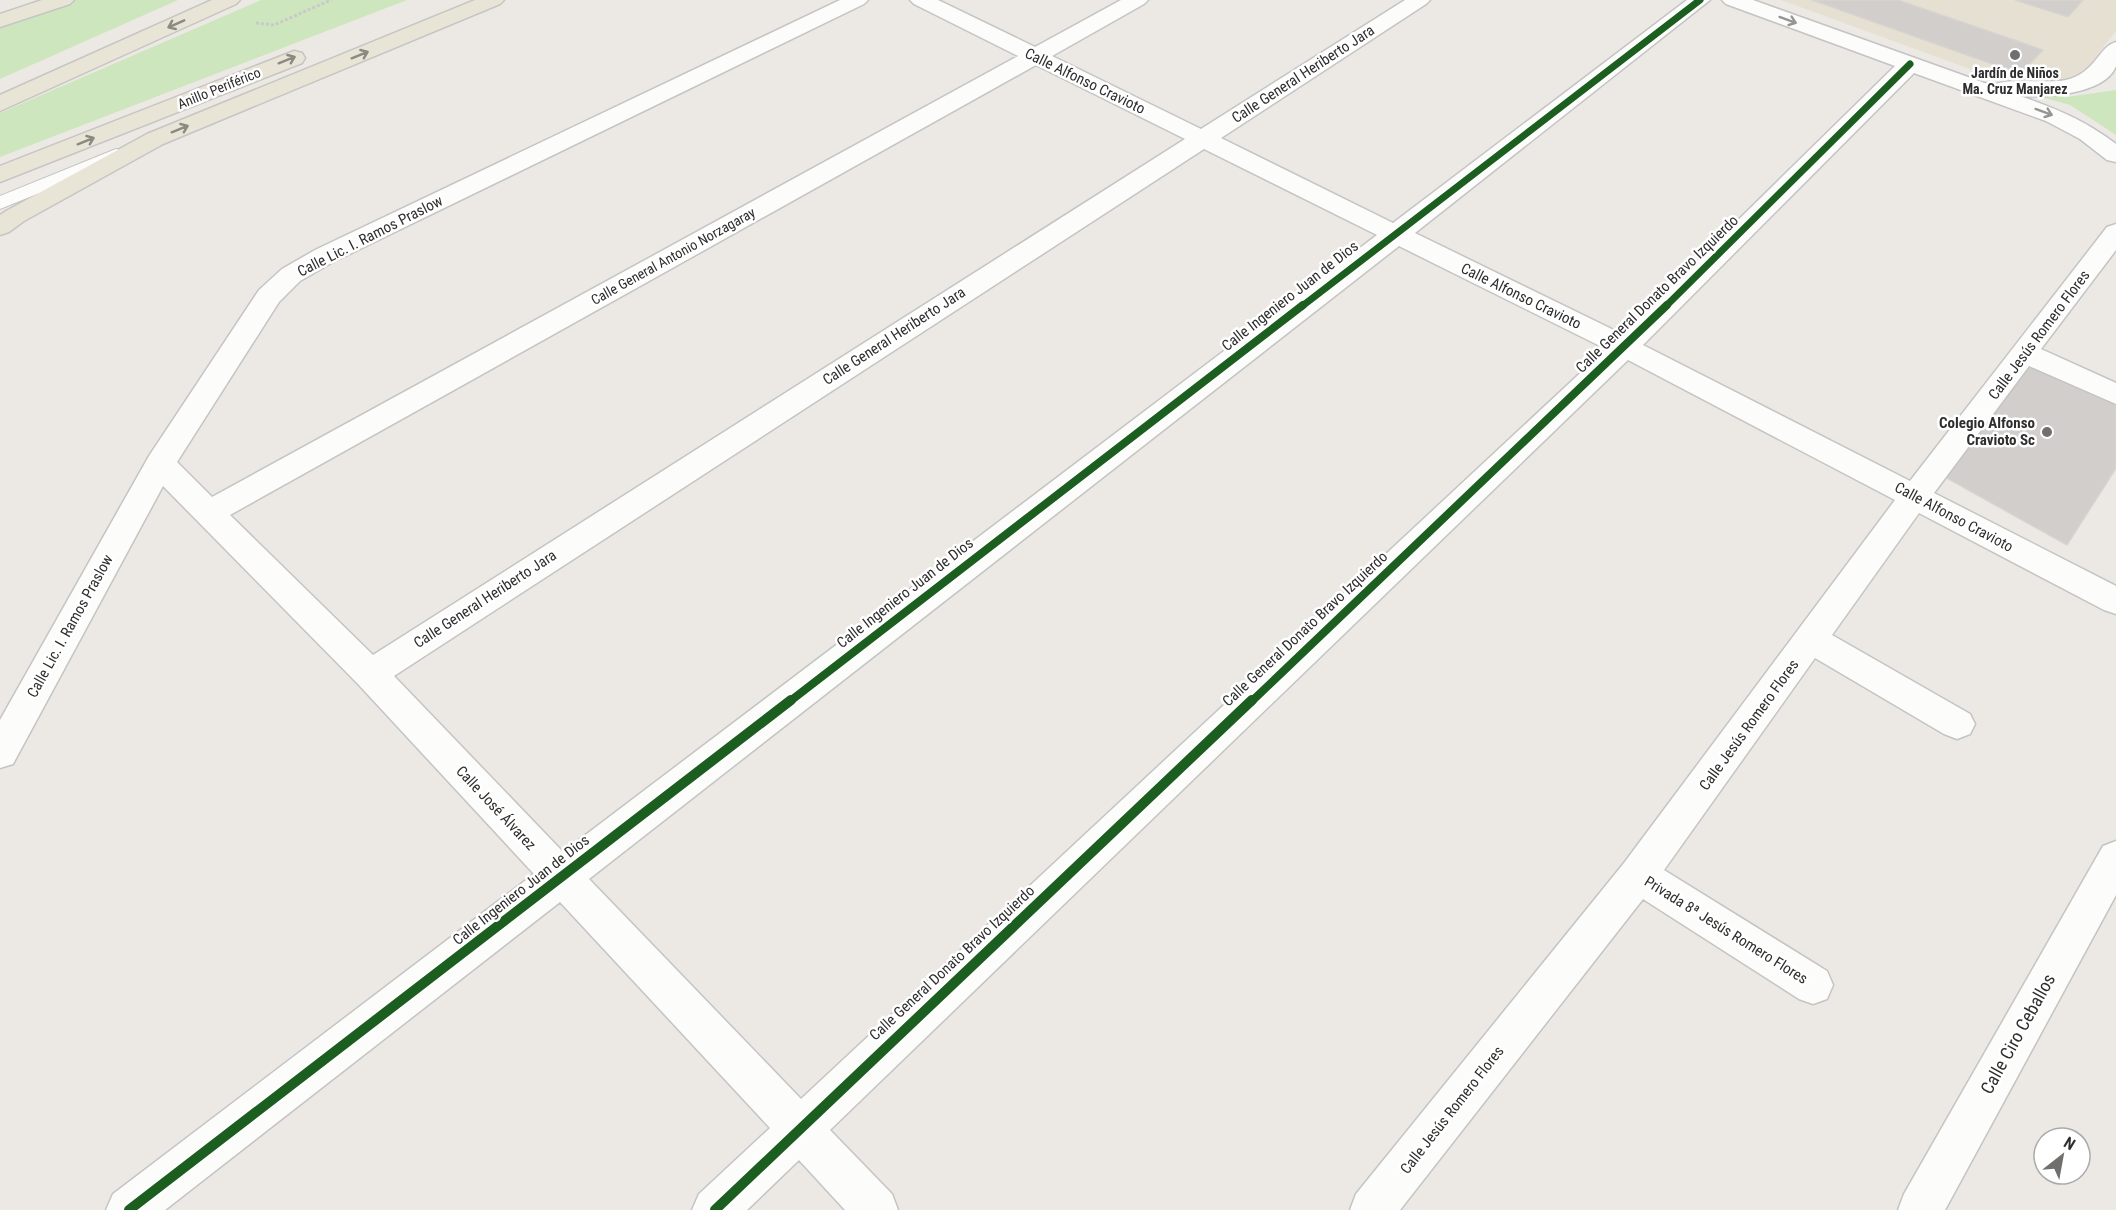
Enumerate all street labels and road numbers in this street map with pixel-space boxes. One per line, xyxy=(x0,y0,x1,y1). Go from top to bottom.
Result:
street label: Calle General Heriberto Jara xyxy=(1228,21,1378,127)
street label: Calle Alfonso Cravioto xyxy=(1022,44,1148,118)
street label: Anillo Periférico xyxy=(175,64,263,112)
street label: Calle Lic. I. Ramos Praslow xyxy=(294,191,446,280)
street label: Calle General Antonio Norzagaray xyxy=(588,204,758,308)
street label: Calle General Donato Bravo Izquierdo xyxy=(1572,211,1742,377)
street label: Calle Ingeniero Juan de Dios xyxy=(1218,237,1362,355)
street label: Calle Alfonso Cravioto xyxy=(1458,259,1584,333)
street label: Calle Jesús Romero Flores xyxy=(1984,267,2094,403)
street label: Calle General Heriberto Jara xyxy=(819,283,969,389)
street label: Calle Alfonso Cravioto xyxy=(1892,478,2016,556)
street label: Calle Ingeniero Juan de Dios xyxy=(833,534,977,652)
street label: Calle General Heriberto Jara xyxy=(410,546,560,652)
street label: Calle General Donato Bravo Izquierdo xyxy=(1219,548,1391,710)
street label: Calle Lic. I. Ramos Praslow xyxy=(23,551,117,701)
street label: Calle Jesús Romero Flores xyxy=(1695,656,1803,794)
street label: Calle José Álvarez xyxy=(452,762,540,854)
street label: Calle Ingeniero Juan de Dios xyxy=(449,831,593,949)
street label: Privada 8ª Jesús Romero Flores xyxy=(1641,872,1811,988)
street label: Calle General Donato Bravo Izquierdo xyxy=(866,882,1038,1044)
street label: Calle Ciro Ceballos xyxy=(1976,970,2059,1098)
street label: Calle Jesús Romero Flores xyxy=(1396,1042,1508,1178)

